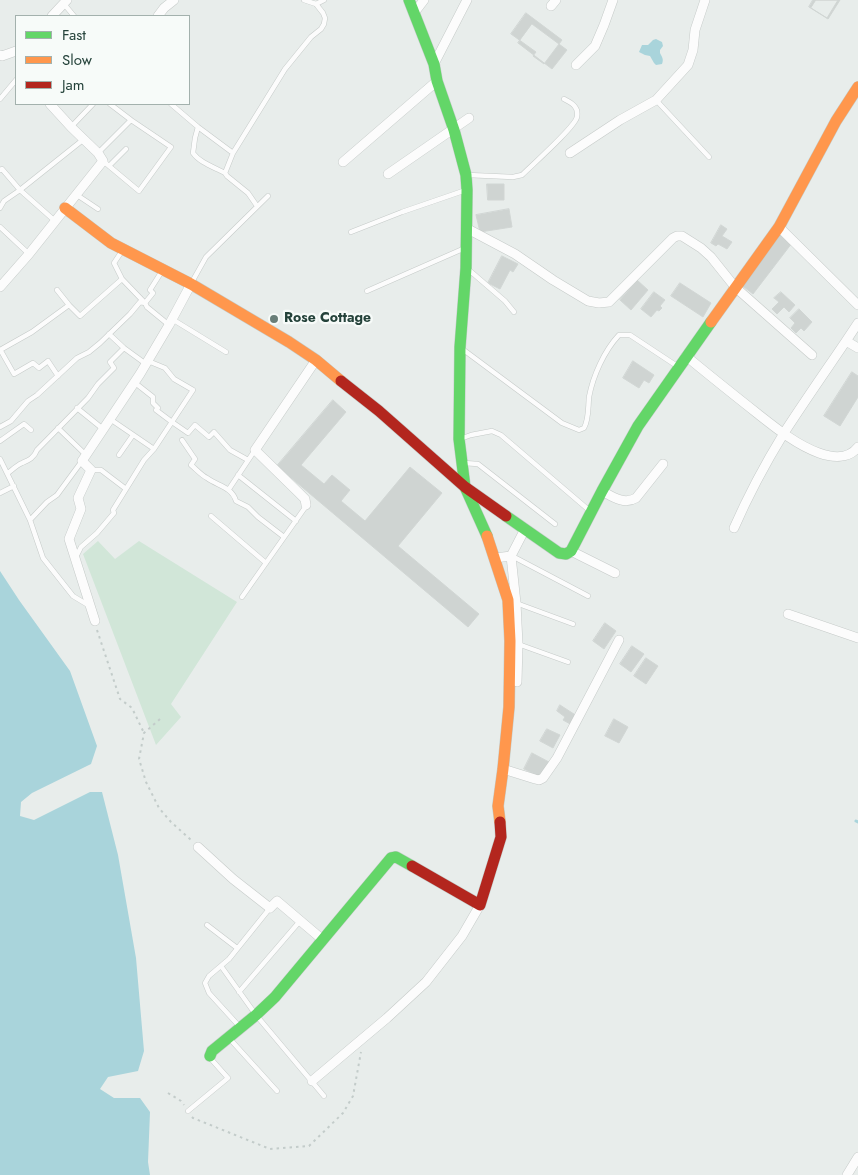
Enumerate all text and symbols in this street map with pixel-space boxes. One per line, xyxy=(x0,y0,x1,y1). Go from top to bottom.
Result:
legend xyxy=(15,15,190,105)
text: Fast xyxy=(62,24,86,46)
text: Slow xyxy=(62,49,92,71)
text: Jam xyxy=(62,74,85,96)
place label: Rose Cottage xyxy=(284,311,371,327)
marker: Rose Cottage xyxy=(268,313,280,325)

